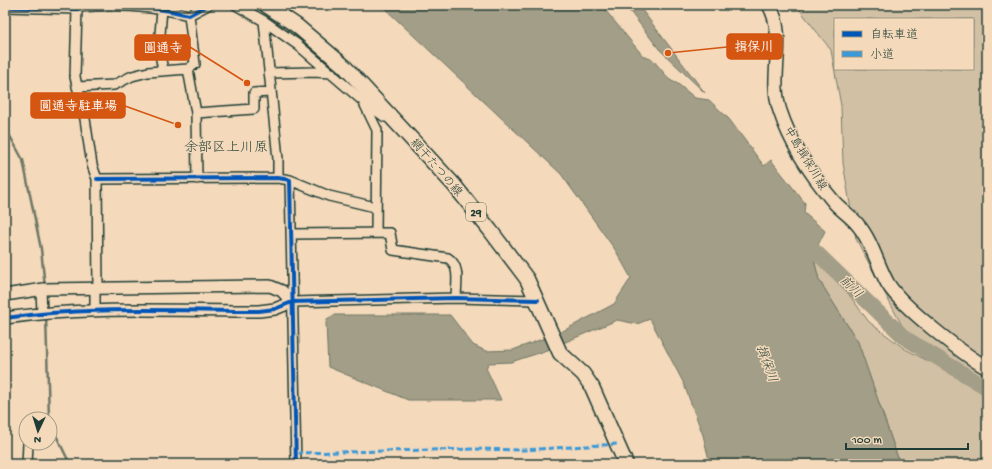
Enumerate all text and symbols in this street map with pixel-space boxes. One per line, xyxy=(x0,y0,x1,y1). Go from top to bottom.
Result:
legend xyxy=(834,18,974,70)
text: 自転車道 xyxy=(870,28,918,43)
callout: 揖保川 xyxy=(727,34,782,59)
callout: 圓通寺 xyxy=(135,35,190,60)
text: 揖保川 xyxy=(734,40,774,56)
text: 圓通寺 xyxy=(143,41,183,57)
text: 小道 xyxy=(870,48,894,63)
callout: 圓通寺駐車場 xyxy=(31,93,125,118)
text: 圓通寺駐車場 xyxy=(39,99,117,115)
street label: 中島揖保川線 xyxy=(780,124,830,194)
street label: 網干たつの線 xyxy=(407,136,465,200)
district label: 余部区上川原 xyxy=(184,140,268,157)
road number: 29 xyxy=(466,203,486,221)
water label: 前川 xyxy=(836,273,866,302)
water label: 揖保川 xyxy=(752,343,780,385)
north arrow xyxy=(18,411,58,451)
scale bar xyxy=(846,425,968,451)
text: N xyxy=(33,433,41,445)
text: 100 m xyxy=(851,434,882,448)

